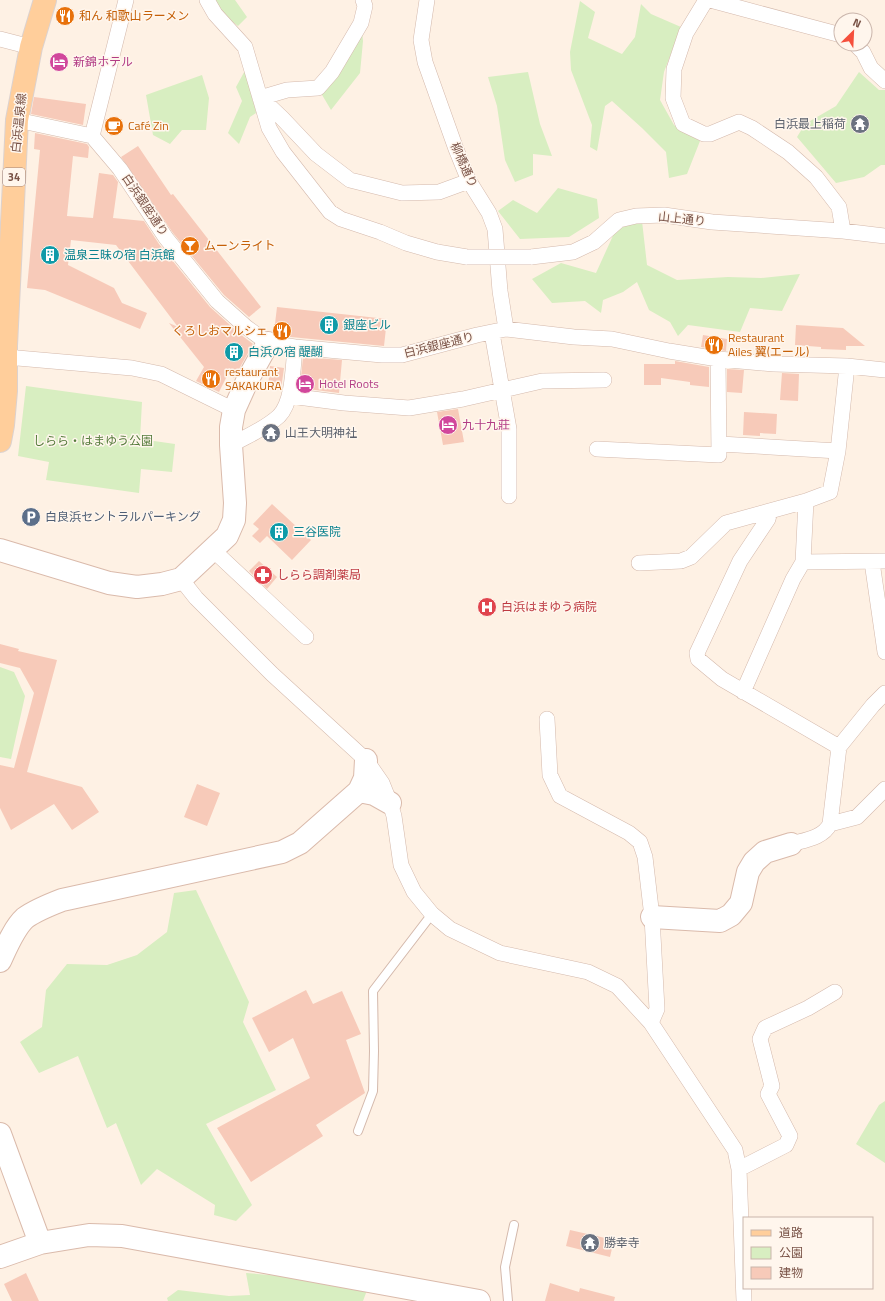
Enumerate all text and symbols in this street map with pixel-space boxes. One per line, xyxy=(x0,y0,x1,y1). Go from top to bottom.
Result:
restaurant icon: 和ん 和歌山ラーメン xyxy=(54,5,76,27)
place label: 和ん 和歌山ラーメン xyxy=(79,6,189,25)
north arrow xyxy=(833,12,873,52)
text: N xyxy=(850,14,864,32)
hotel icon: 新錦ホテル xyxy=(48,51,70,73)
place label: 新錦ホテル xyxy=(73,52,133,71)
street label: 白浜温泉線 xyxy=(6,92,31,154)
temple icon: 白浜最上稲荷 xyxy=(849,113,871,135)
place label: 白浜最上稲荷 xyxy=(774,114,846,133)
cafe icon: Café Zin xyxy=(103,115,125,137)
place label: Café Zin xyxy=(128,116,169,135)
street label: 柳橋通り xyxy=(446,139,483,191)
road number: 34 xyxy=(3,168,25,186)
street label: 白浜銀座通り xyxy=(117,170,173,240)
street label: 山上通り xyxy=(657,207,707,230)
bar icon: ムーンライト xyxy=(179,235,201,257)
place label: ムーンライト xyxy=(204,236,275,255)
building icon: 温泉三昧の宿 白浜館 xyxy=(39,244,61,266)
place label: 温泉三昧の宿 白浜館 xyxy=(64,245,175,264)
building icon: 銀座ビル xyxy=(318,314,340,336)
place label: 銀座ビル xyxy=(343,315,391,334)
restaurant icon: くろしおマルシェ xyxy=(271,320,293,342)
place label: くろしおマルシェ xyxy=(172,321,268,340)
street label: 白浜銀座通り xyxy=(402,327,476,362)
place label: Restaurant Ailes 翼(エール) xyxy=(728,328,809,361)
restaurant icon: Restaurant Ailes 翼(エール) xyxy=(703,334,725,356)
building icon: 白浜の宿 醍醐 xyxy=(223,341,245,363)
place label: 白浜の宿 醍醐 xyxy=(248,342,323,361)
place label: restaurant SAKAKURA xyxy=(225,362,282,395)
restaurant icon: restaurant SAKAKURA xyxy=(200,368,222,390)
hotel icon: Hotel Roots xyxy=(294,373,316,395)
place label: Hotel Roots xyxy=(319,374,379,393)
hotel icon: 九十九莊 xyxy=(437,414,459,436)
place label: 九十九莊 xyxy=(462,415,510,434)
temple icon: 山王大明神社 xyxy=(260,422,282,444)
place label: 山王大明神社 xyxy=(285,423,357,442)
park label: しらら・はまゆう公園 xyxy=(33,431,153,450)
parking icon: 白良浜セントラルパーキング xyxy=(20,506,42,528)
place label: 白良浜セントラルパーキング xyxy=(45,507,201,526)
building icon: 三谷医院 xyxy=(268,521,290,543)
place label: 三谷医院 xyxy=(293,522,341,541)
pharmacy icon: しらら調剤薬局 xyxy=(252,564,274,586)
place label: しらら調剤薬局 xyxy=(277,565,361,584)
hospital icon: 白浜はまゆう病院 xyxy=(476,596,498,618)
place label: 白浜はまゆう病院 xyxy=(501,597,597,616)
legend xyxy=(743,1217,873,1289)
text: 道路 xyxy=(779,1223,803,1242)
temple icon: 勝幸寺 xyxy=(579,1232,601,1254)
place label: 勝幸寺 xyxy=(604,1233,640,1252)
text: 公園 xyxy=(779,1243,803,1262)
text: 建物 xyxy=(779,1263,803,1282)

